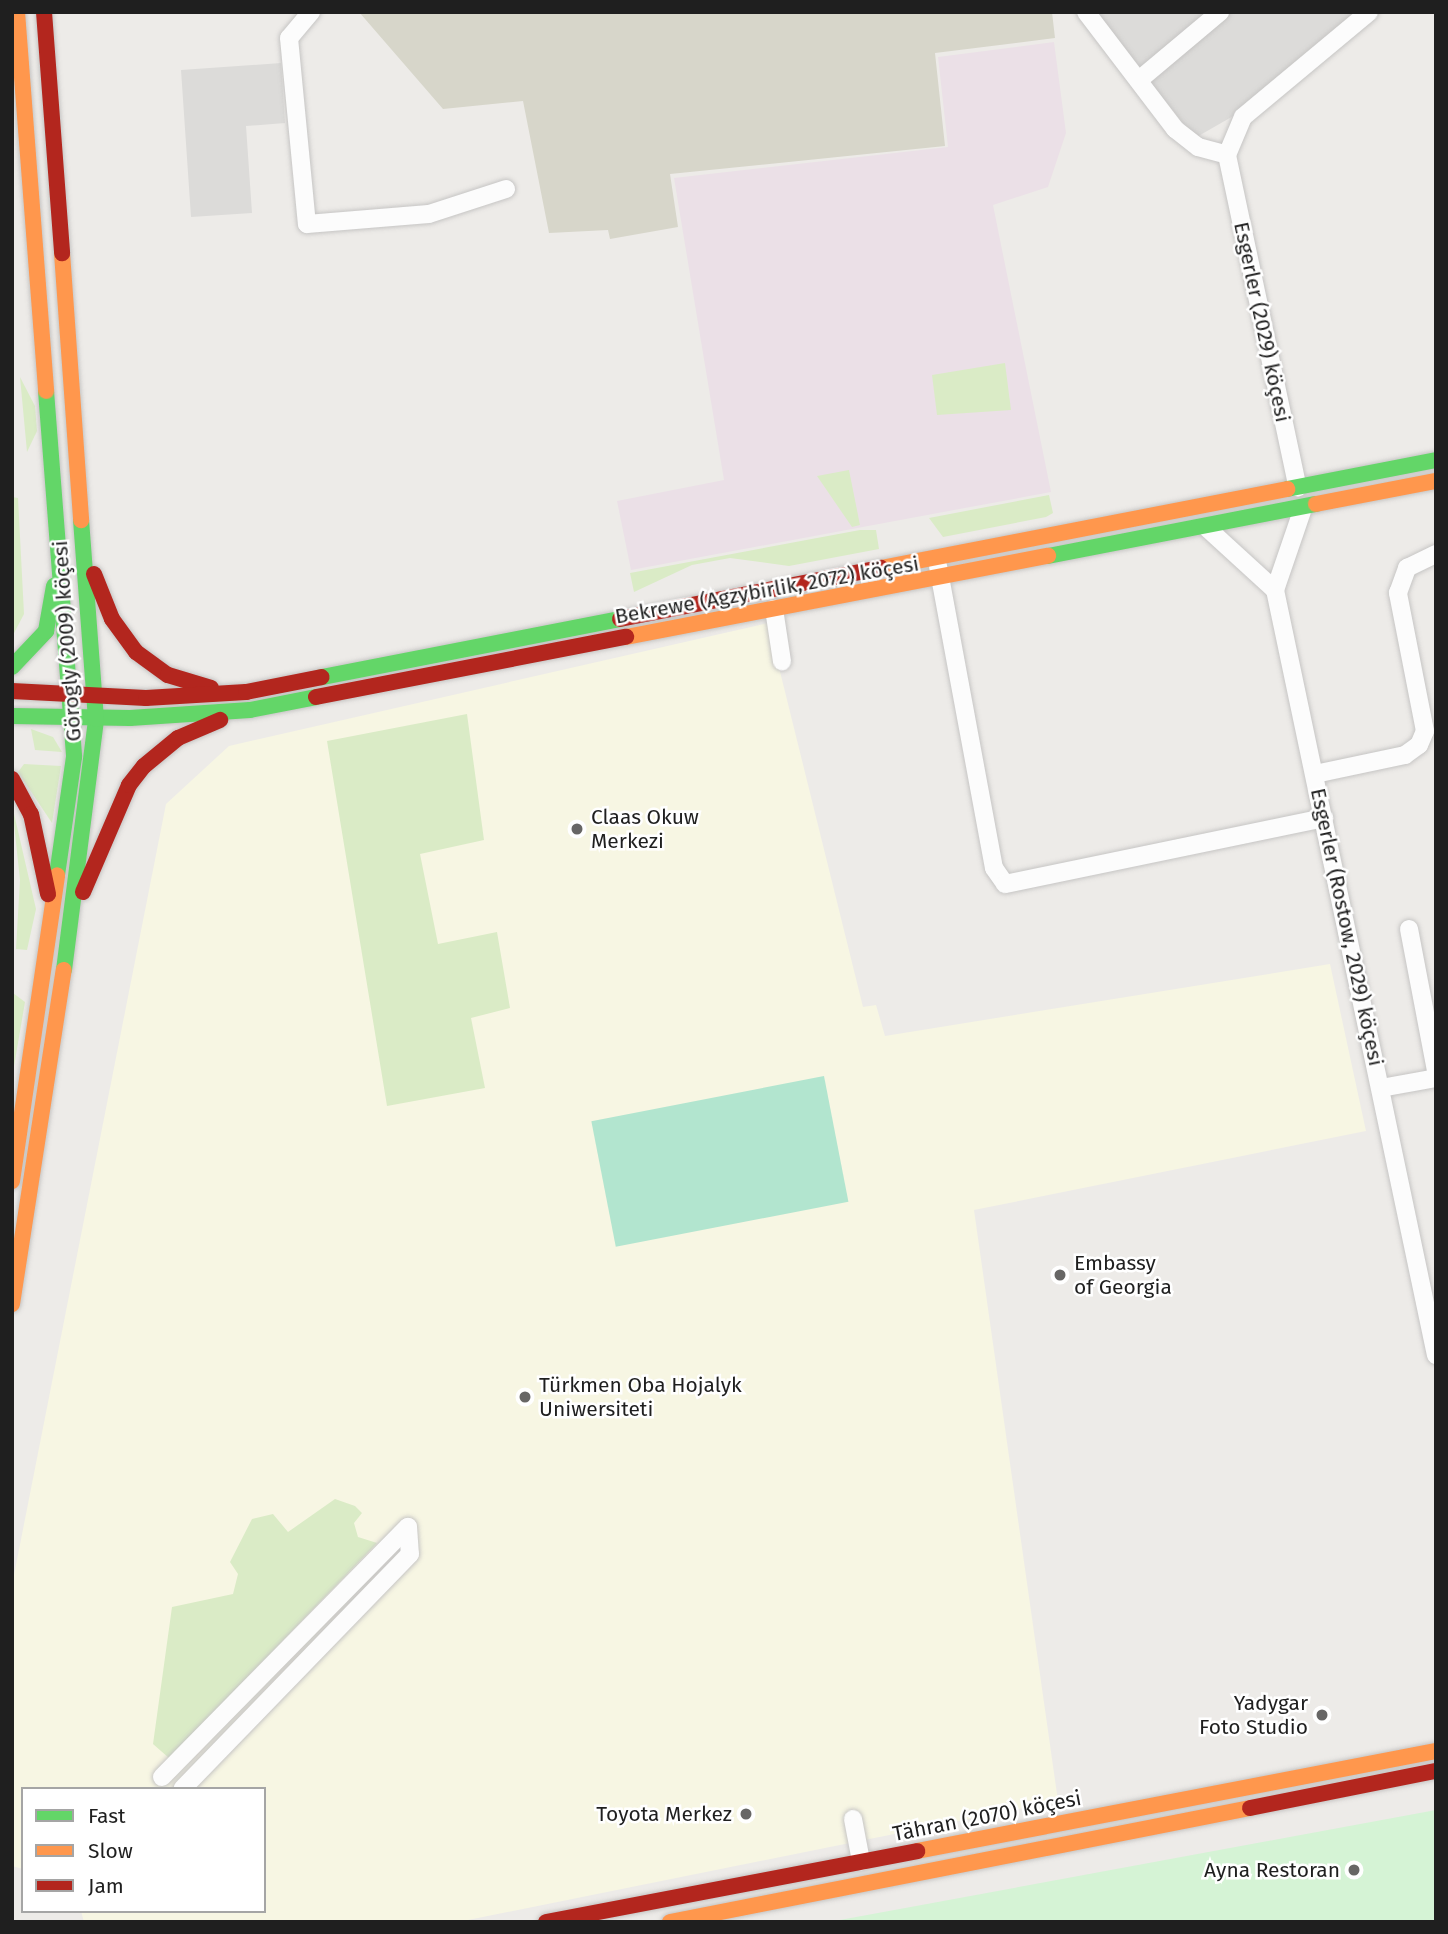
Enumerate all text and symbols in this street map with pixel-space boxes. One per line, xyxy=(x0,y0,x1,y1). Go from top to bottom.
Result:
street label: Esgerler (2029) köçesi xyxy=(1228,220,1296,424)
street label: Görogly (2009) köçesi xyxy=(47,540,87,742)
street label: Bekrewe (Agzybirlik, 2072) köçesi xyxy=(613,551,921,629)
street label: Esgerler (Rostow, 2029) köçesi xyxy=(1305,786,1389,1068)
place label: Claas Okuw Merkezi xyxy=(591,804,699,854)
marker: Claas Okuw Merkezi xyxy=(569,821,585,837)
place label: Embassy of Georgia xyxy=(1074,1250,1172,1300)
marker: Embassy of Georgia xyxy=(1052,1267,1068,1283)
place label: Türkmen Oba Hojalyk Uniwersiteti xyxy=(539,1372,742,1422)
marker: Türkmen Oba Hojalyk Uniwersiteti xyxy=(517,1389,533,1405)
place label: Yadygar Foto Studio xyxy=(1199,1690,1308,1740)
marker: Yadygar Foto Studio xyxy=(1314,1707,1330,1723)
street label: Tähran (2070) köçesi xyxy=(891,1785,1083,1847)
legend xyxy=(21,1787,266,1913)
place label: Toyota Merkez xyxy=(596,1801,732,1827)
text: Fast xyxy=(88,1803,126,1829)
marker: Toyota Merkez xyxy=(738,1806,754,1822)
text: Slow xyxy=(88,1838,133,1864)
place label: Ayna Restoran xyxy=(1204,1857,1340,1883)
marker: Ayna Restoran xyxy=(1346,1862,1362,1878)
text: Jam xyxy=(88,1873,124,1899)

